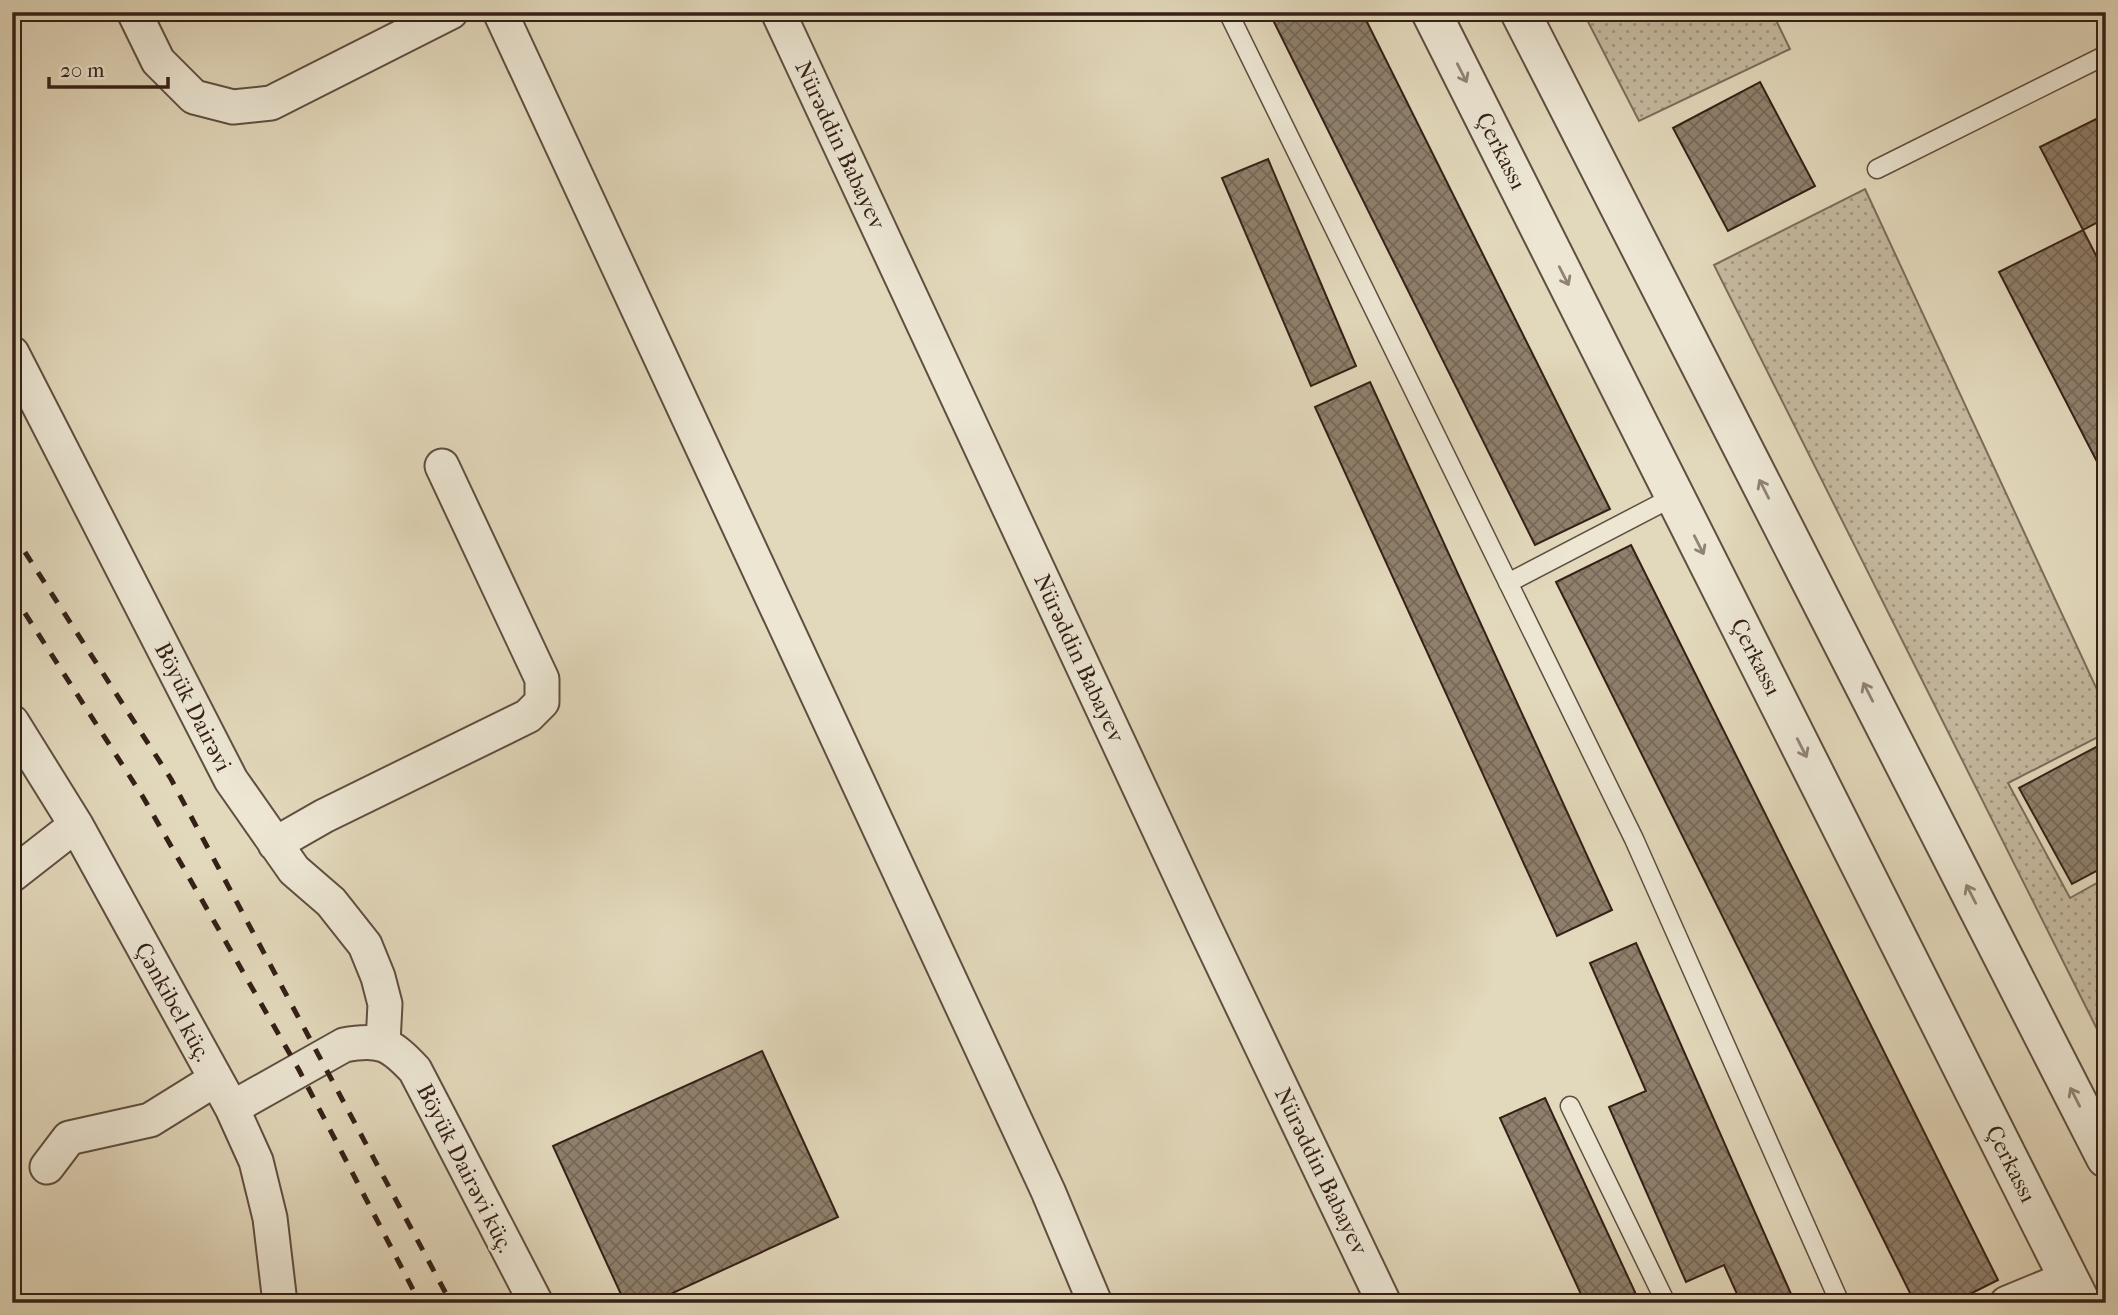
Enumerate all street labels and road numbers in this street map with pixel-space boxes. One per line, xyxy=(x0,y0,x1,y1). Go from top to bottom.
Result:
street label: Nürəddin Babayev xyxy=(789,57,891,235)
street label: Çerkassı xyxy=(1470,108,1532,194)
street label: Nürəddin Babayev xyxy=(1028,570,1130,748)
street label: Çerkassı xyxy=(1725,614,1787,700)
street label: Böyük Dairəvi xyxy=(149,638,237,776)
street label: Çənkibel küç. xyxy=(129,938,217,1066)
street label: Böyük Dairəvi küç. xyxy=(411,1079,519,1257)
street label: Nürəddin Babayev xyxy=(1269,1083,1374,1260)
street label: Çerkassı xyxy=(1980,1121,2042,1207)

